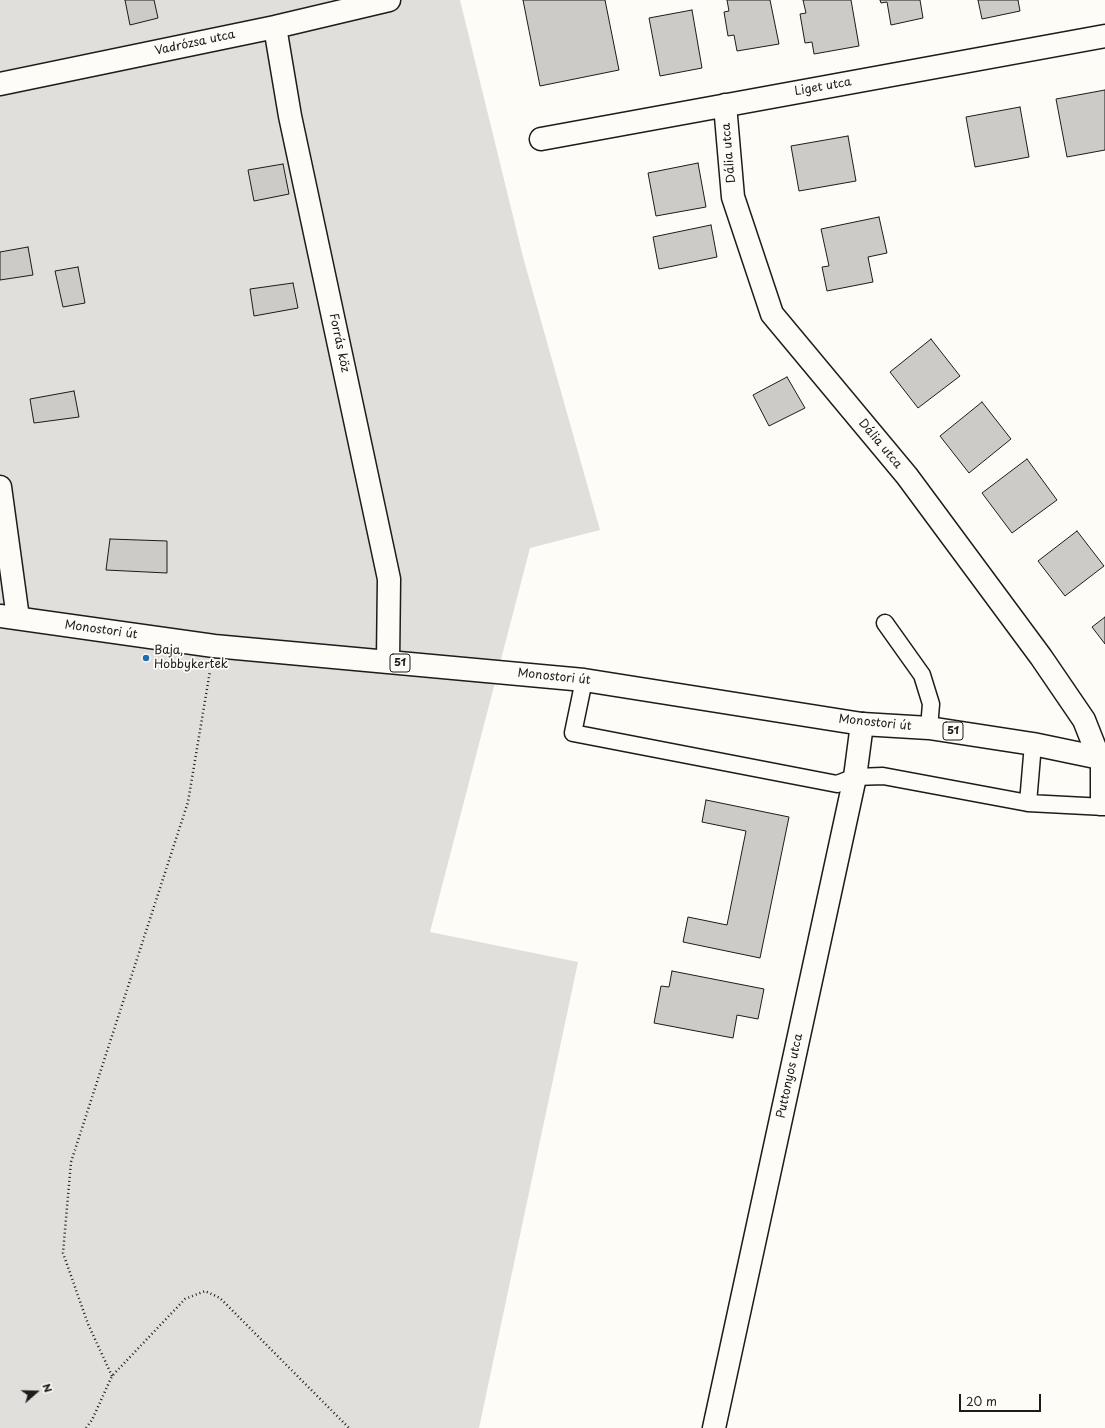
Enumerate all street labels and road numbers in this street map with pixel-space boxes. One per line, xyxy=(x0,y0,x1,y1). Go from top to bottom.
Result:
street label: Vadrózsa utca xyxy=(154,27,236,59)
street label: Liget utca xyxy=(793,75,853,99)
street label: Dália utca xyxy=(719,122,739,184)
street label: Forrás köz xyxy=(326,312,352,374)
street label: Dália utca xyxy=(855,416,905,472)
street label: Monostori út xyxy=(64,618,138,642)
road number: 51 xyxy=(390,654,410,672)
street label: Monostori út xyxy=(517,666,591,688)
street label: Monostori út xyxy=(838,712,912,734)
road number: 51 xyxy=(943,722,963,740)
street label: Puttonyos utca xyxy=(774,1032,806,1120)

